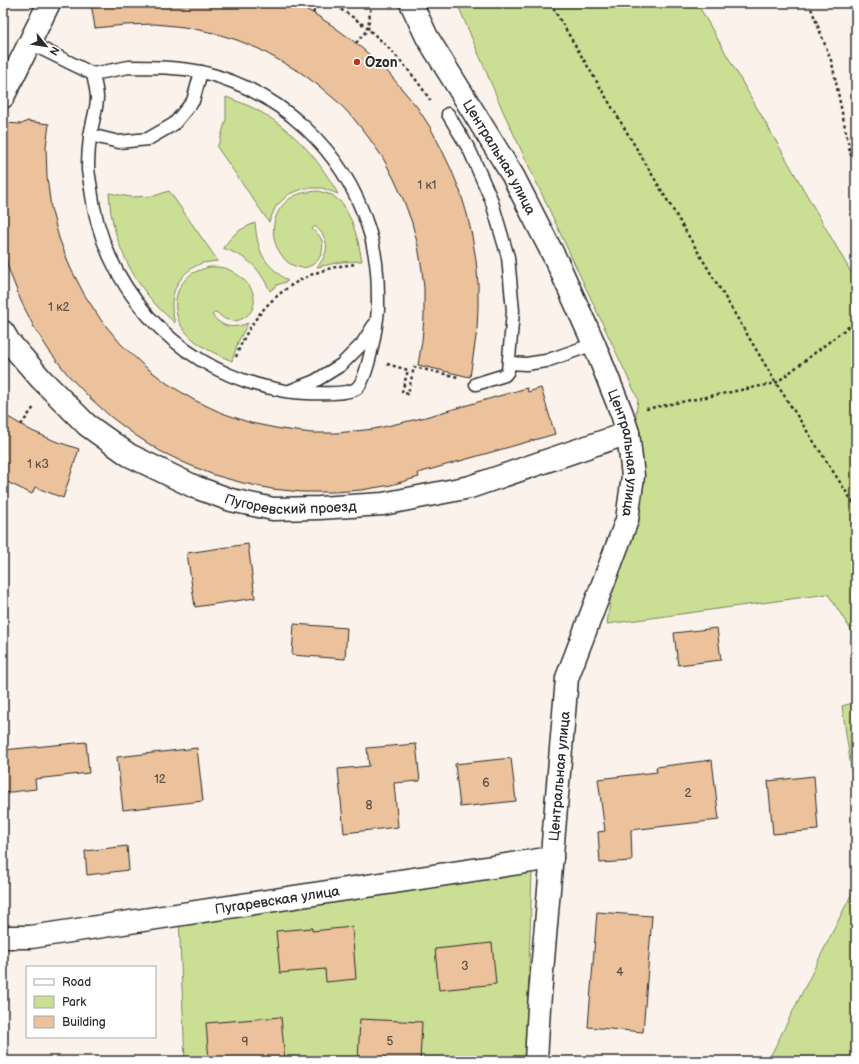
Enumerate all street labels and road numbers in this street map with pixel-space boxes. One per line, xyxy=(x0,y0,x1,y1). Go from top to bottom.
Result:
street label: Центральная улица xyxy=(459,97,540,218)
street label: Центральная улица xyxy=(604,387,641,519)
street label: Пугоревский проезд xyxy=(222,490,358,519)
street label: Центральная улица xyxy=(545,710,574,842)
street label: Пугаревская улица xyxy=(214,882,342,918)

